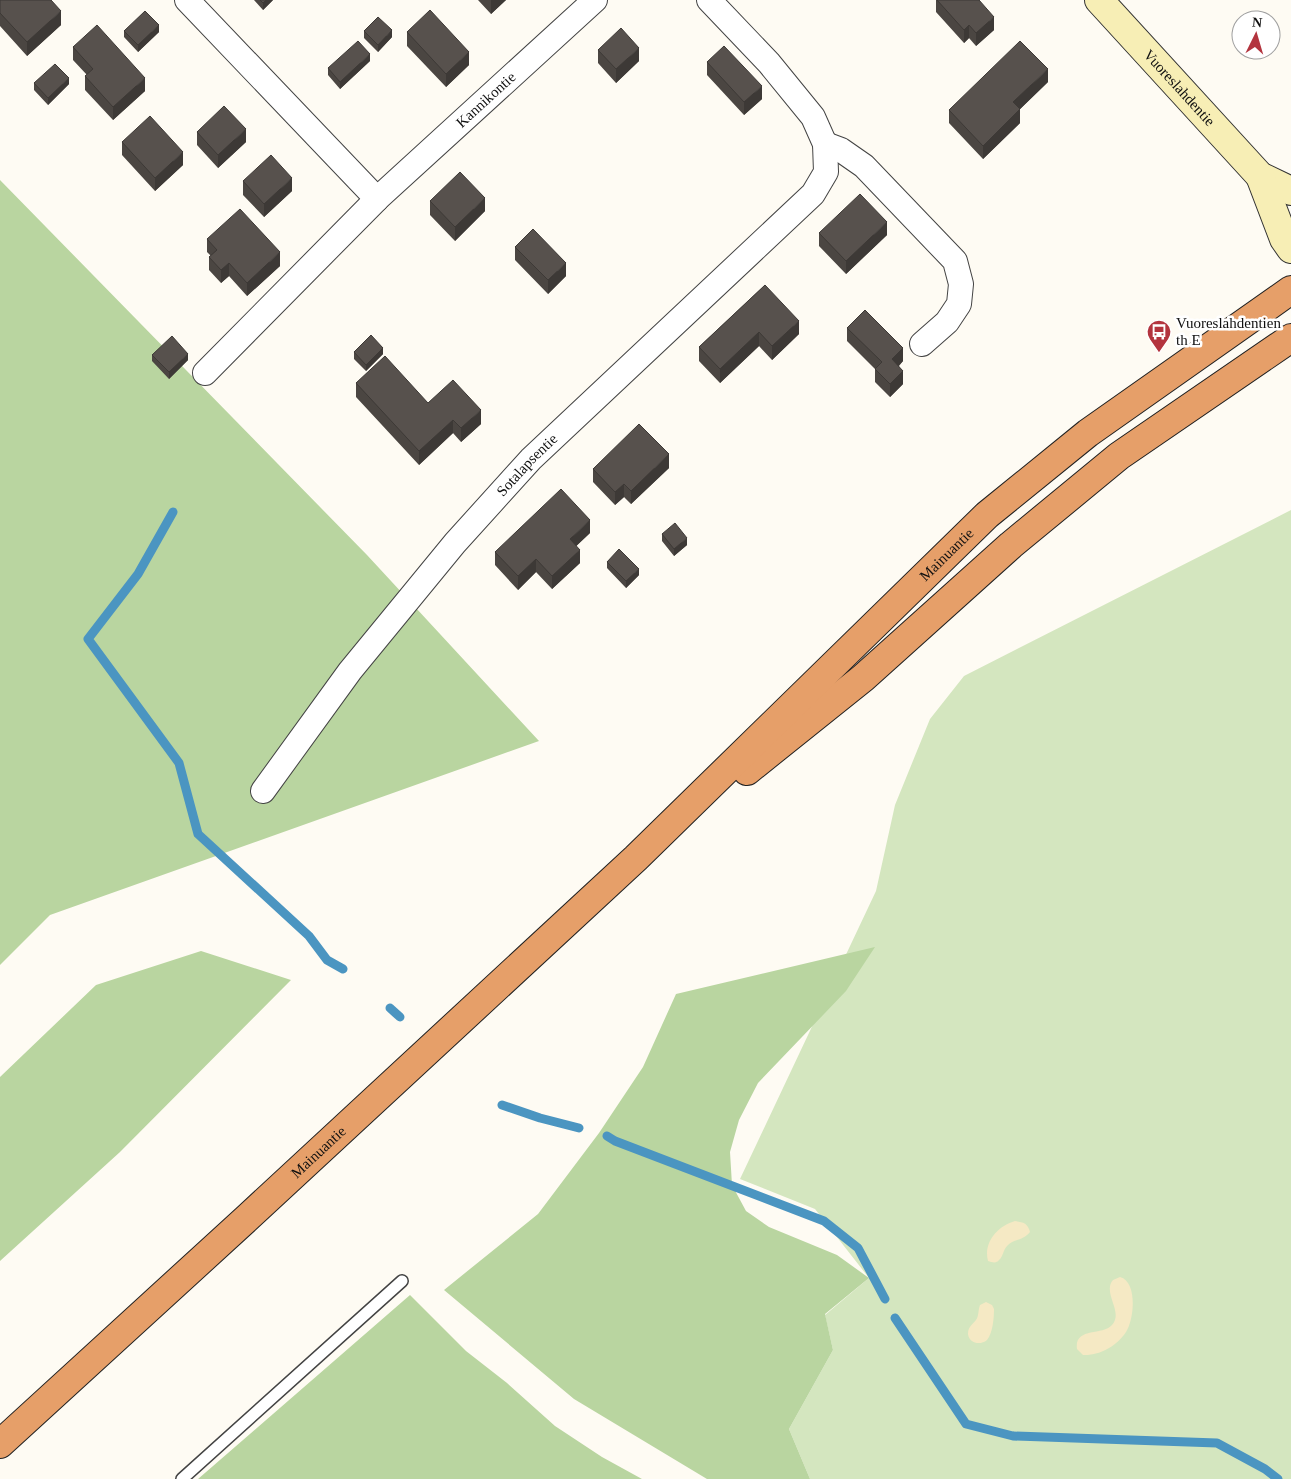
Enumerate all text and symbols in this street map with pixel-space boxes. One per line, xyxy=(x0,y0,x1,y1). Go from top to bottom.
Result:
north arrow xyxy=(1231,10,1281,60)
text: N xyxy=(1251,15,1263,30)
street label: Vuoreslahdentie xyxy=(1141,46,1218,129)
street label: Kannikontie xyxy=(453,69,519,131)
place label: Vuoreslahdentien th E xyxy=(1176,315,1281,348)
bus stop icon: Vuoreslahdentien th E xyxy=(1146,319,1172,353)
street label: Sotalapsentie xyxy=(493,430,561,499)
street label: Mainuantie xyxy=(916,525,977,584)
street label: Mainuantie xyxy=(288,1123,349,1181)

